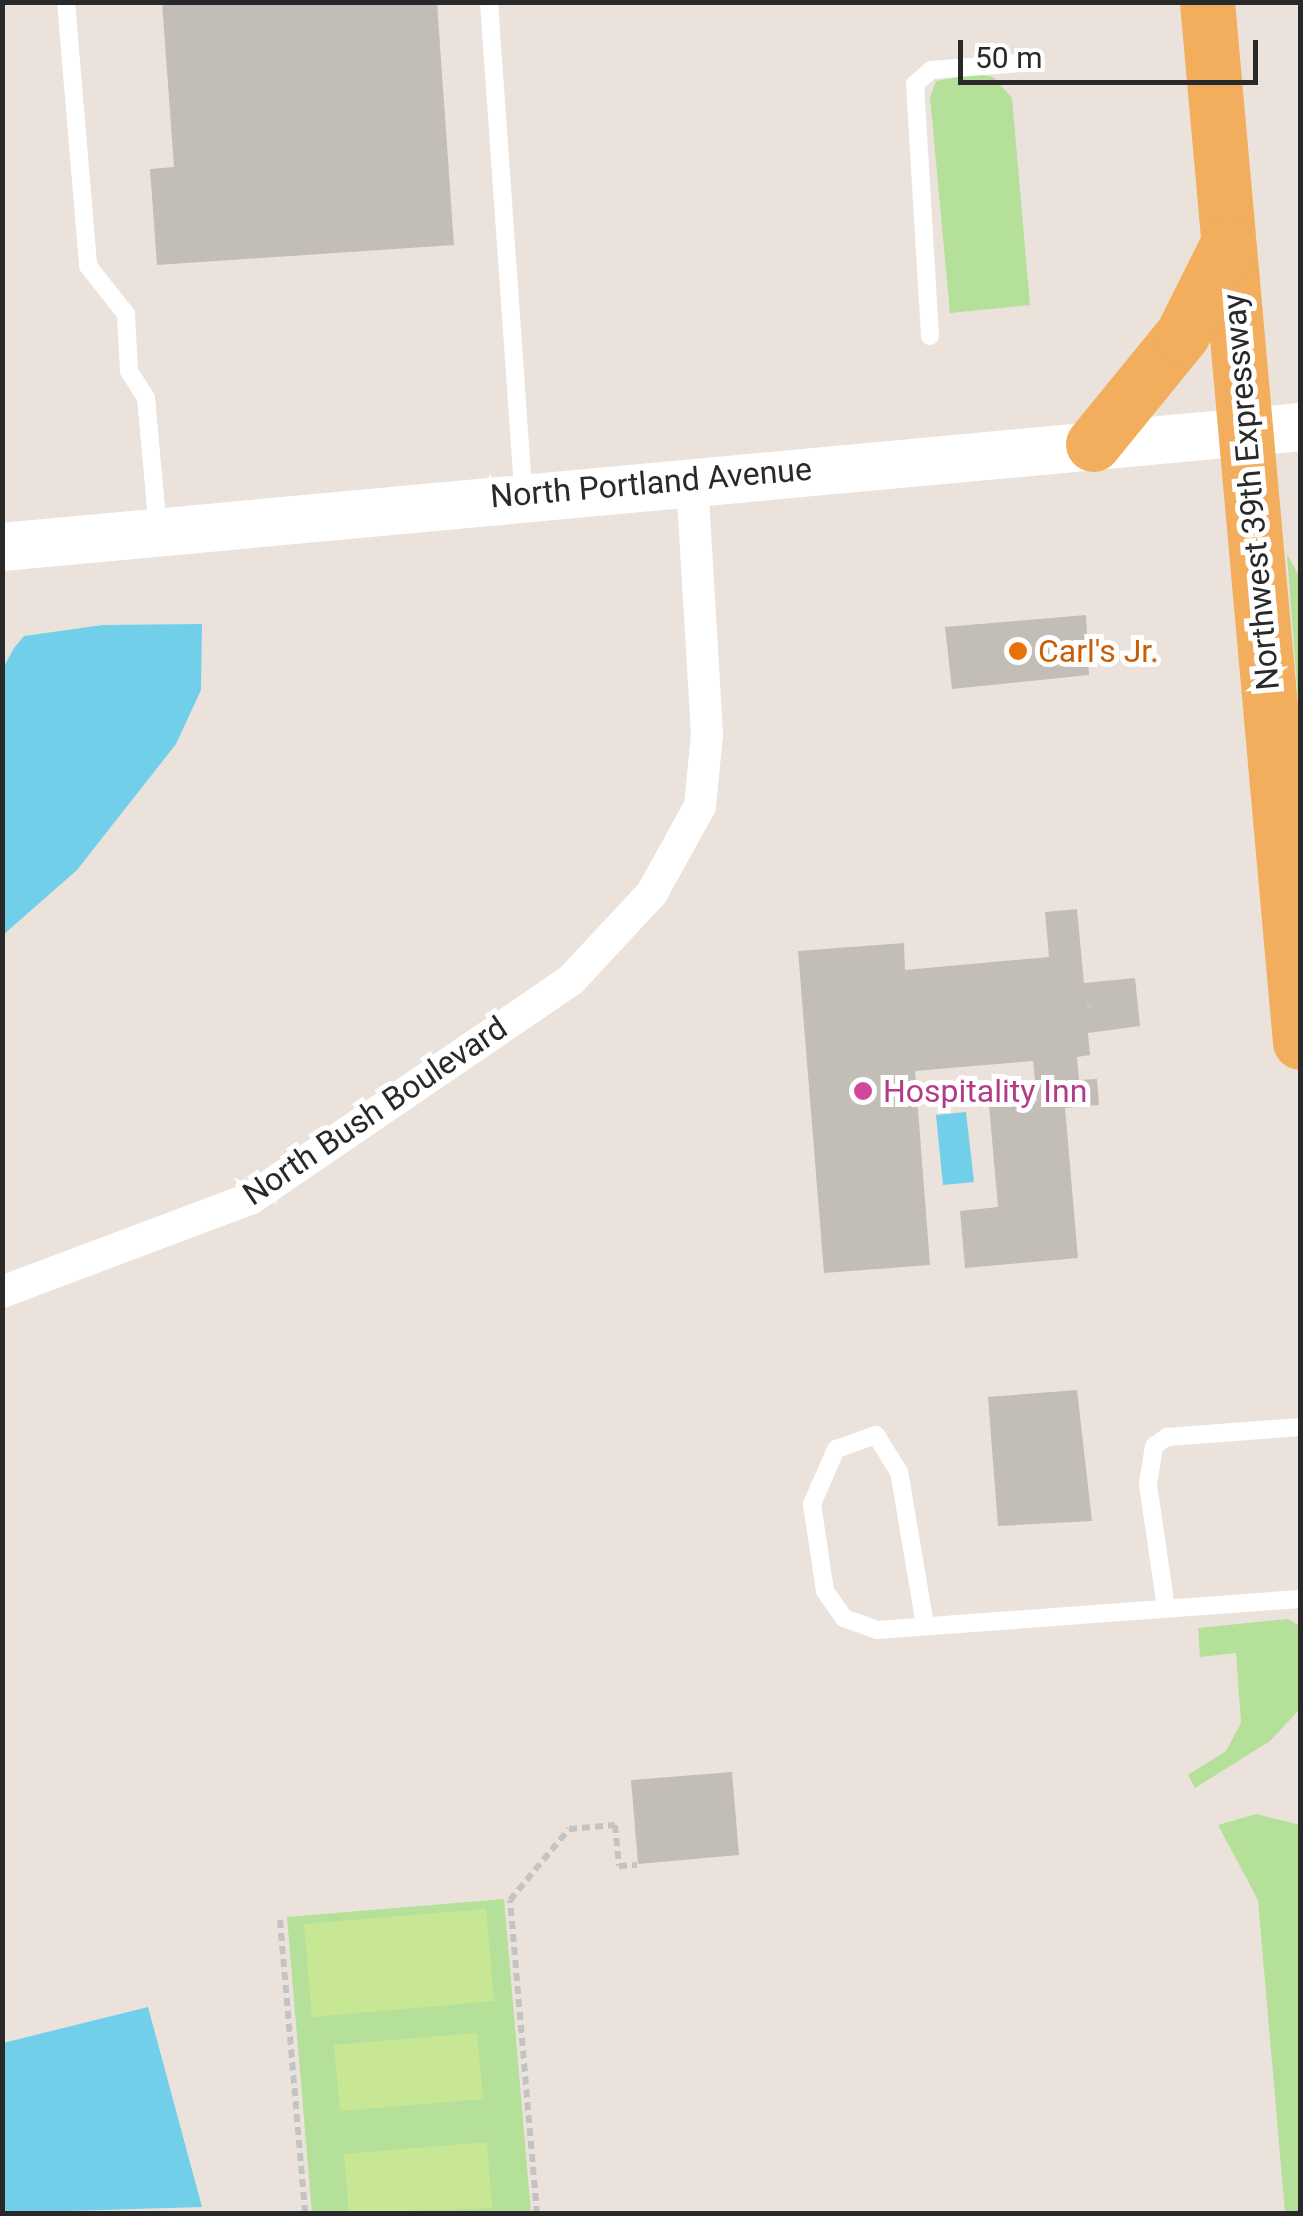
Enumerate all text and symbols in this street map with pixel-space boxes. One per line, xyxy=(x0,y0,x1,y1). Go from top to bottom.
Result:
scale bar xyxy=(963,20,1263,82)
text: 50 m xyxy=(975,40,1042,75)
street label: Northwest 39th Expressway xyxy=(1215,292,1287,692)
street label: North Portland Avenue xyxy=(489,450,813,516)
place label: Carl's Jr. xyxy=(1038,632,1159,670)
marker: Carl's Jr. xyxy=(1007,640,1029,662)
street label: North Bush Boulevard xyxy=(236,1008,514,1214)
place label: Hospitality Inn xyxy=(883,1072,1087,1110)
marker: Hospitality Inn xyxy=(852,1080,874,1102)

